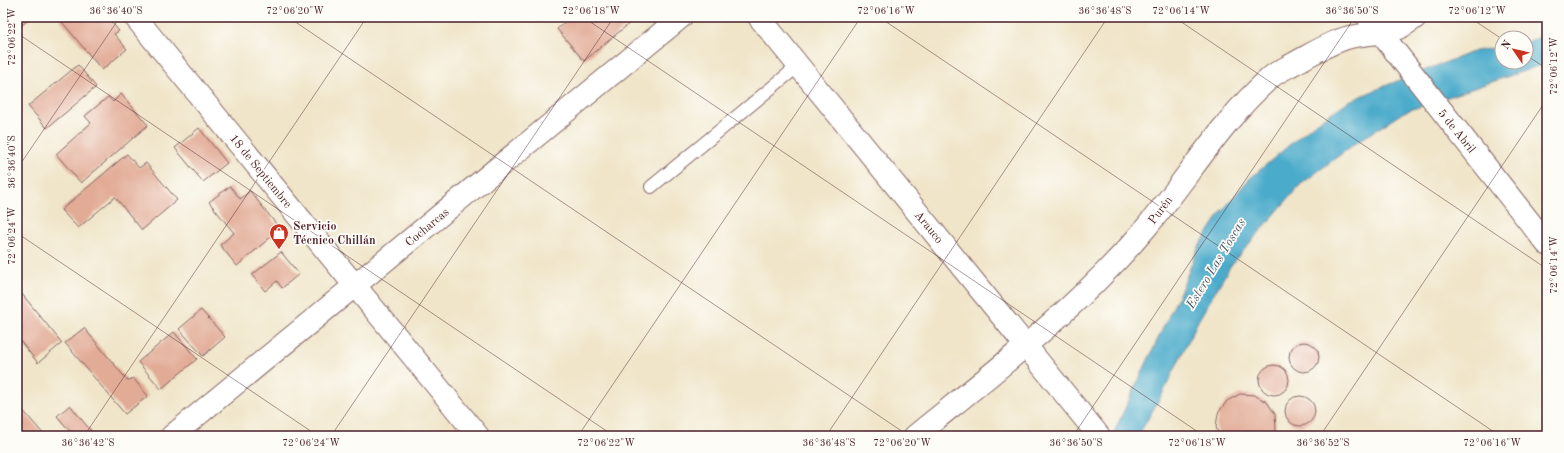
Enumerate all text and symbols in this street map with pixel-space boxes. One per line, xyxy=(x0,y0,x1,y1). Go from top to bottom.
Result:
text: 36°36'40"S xyxy=(89,6,143,16)
text: 72°06'20"W xyxy=(266,6,324,16)
text: 72°06'18"W xyxy=(562,6,620,16)
text: 72°06'16"W xyxy=(857,6,915,16)
text: 36°36'48"S xyxy=(1078,6,1132,16)
text: 72°06'14"W xyxy=(1152,6,1210,16)
text: 36°36'50"S xyxy=(1325,6,1379,16)
text: 72°06'12"W xyxy=(1448,6,1506,16)
text: 72°06'22"W xyxy=(7,8,17,66)
north arrow xyxy=(1494,30,1534,70)
text: 72°06'12"W xyxy=(1549,37,1559,95)
text: N xyxy=(1500,38,1514,52)
street label: 5 de Abril xyxy=(1435,107,1478,156)
street label: 18 de Septiembre xyxy=(227,133,294,211)
text: 36°36'40"S xyxy=(7,135,17,189)
street label: Purén xyxy=(1147,194,1175,227)
street label: Cocharcas xyxy=(403,206,452,249)
text: 72°06'24"W xyxy=(7,207,17,265)
street label: Arauco xyxy=(912,209,945,246)
water label: Estero Las Toscas xyxy=(1184,216,1249,312)
place label: Servicio Técnico Chillán xyxy=(293,221,376,247)
shop icon: Servicio Técnico Chillán xyxy=(268,222,290,250)
text: 72°06'14"W xyxy=(1549,236,1559,294)
text: 36°36'42"S xyxy=(61,438,115,448)
text: 72°06'24"W xyxy=(282,438,340,448)
text: 72°06'22"W xyxy=(577,438,635,448)
text: 36°36'48"S xyxy=(802,438,856,448)
text: 72°06'20"W xyxy=(873,438,931,448)
text: 36°36'50"S xyxy=(1049,438,1103,448)
text: 72°06'18"W xyxy=(1168,438,1226,448)
text: 36°36'52"S xyxy=(1296,438,1350,448)
text: 72°06'16"W xyxy=(1463,438,1521,448)

